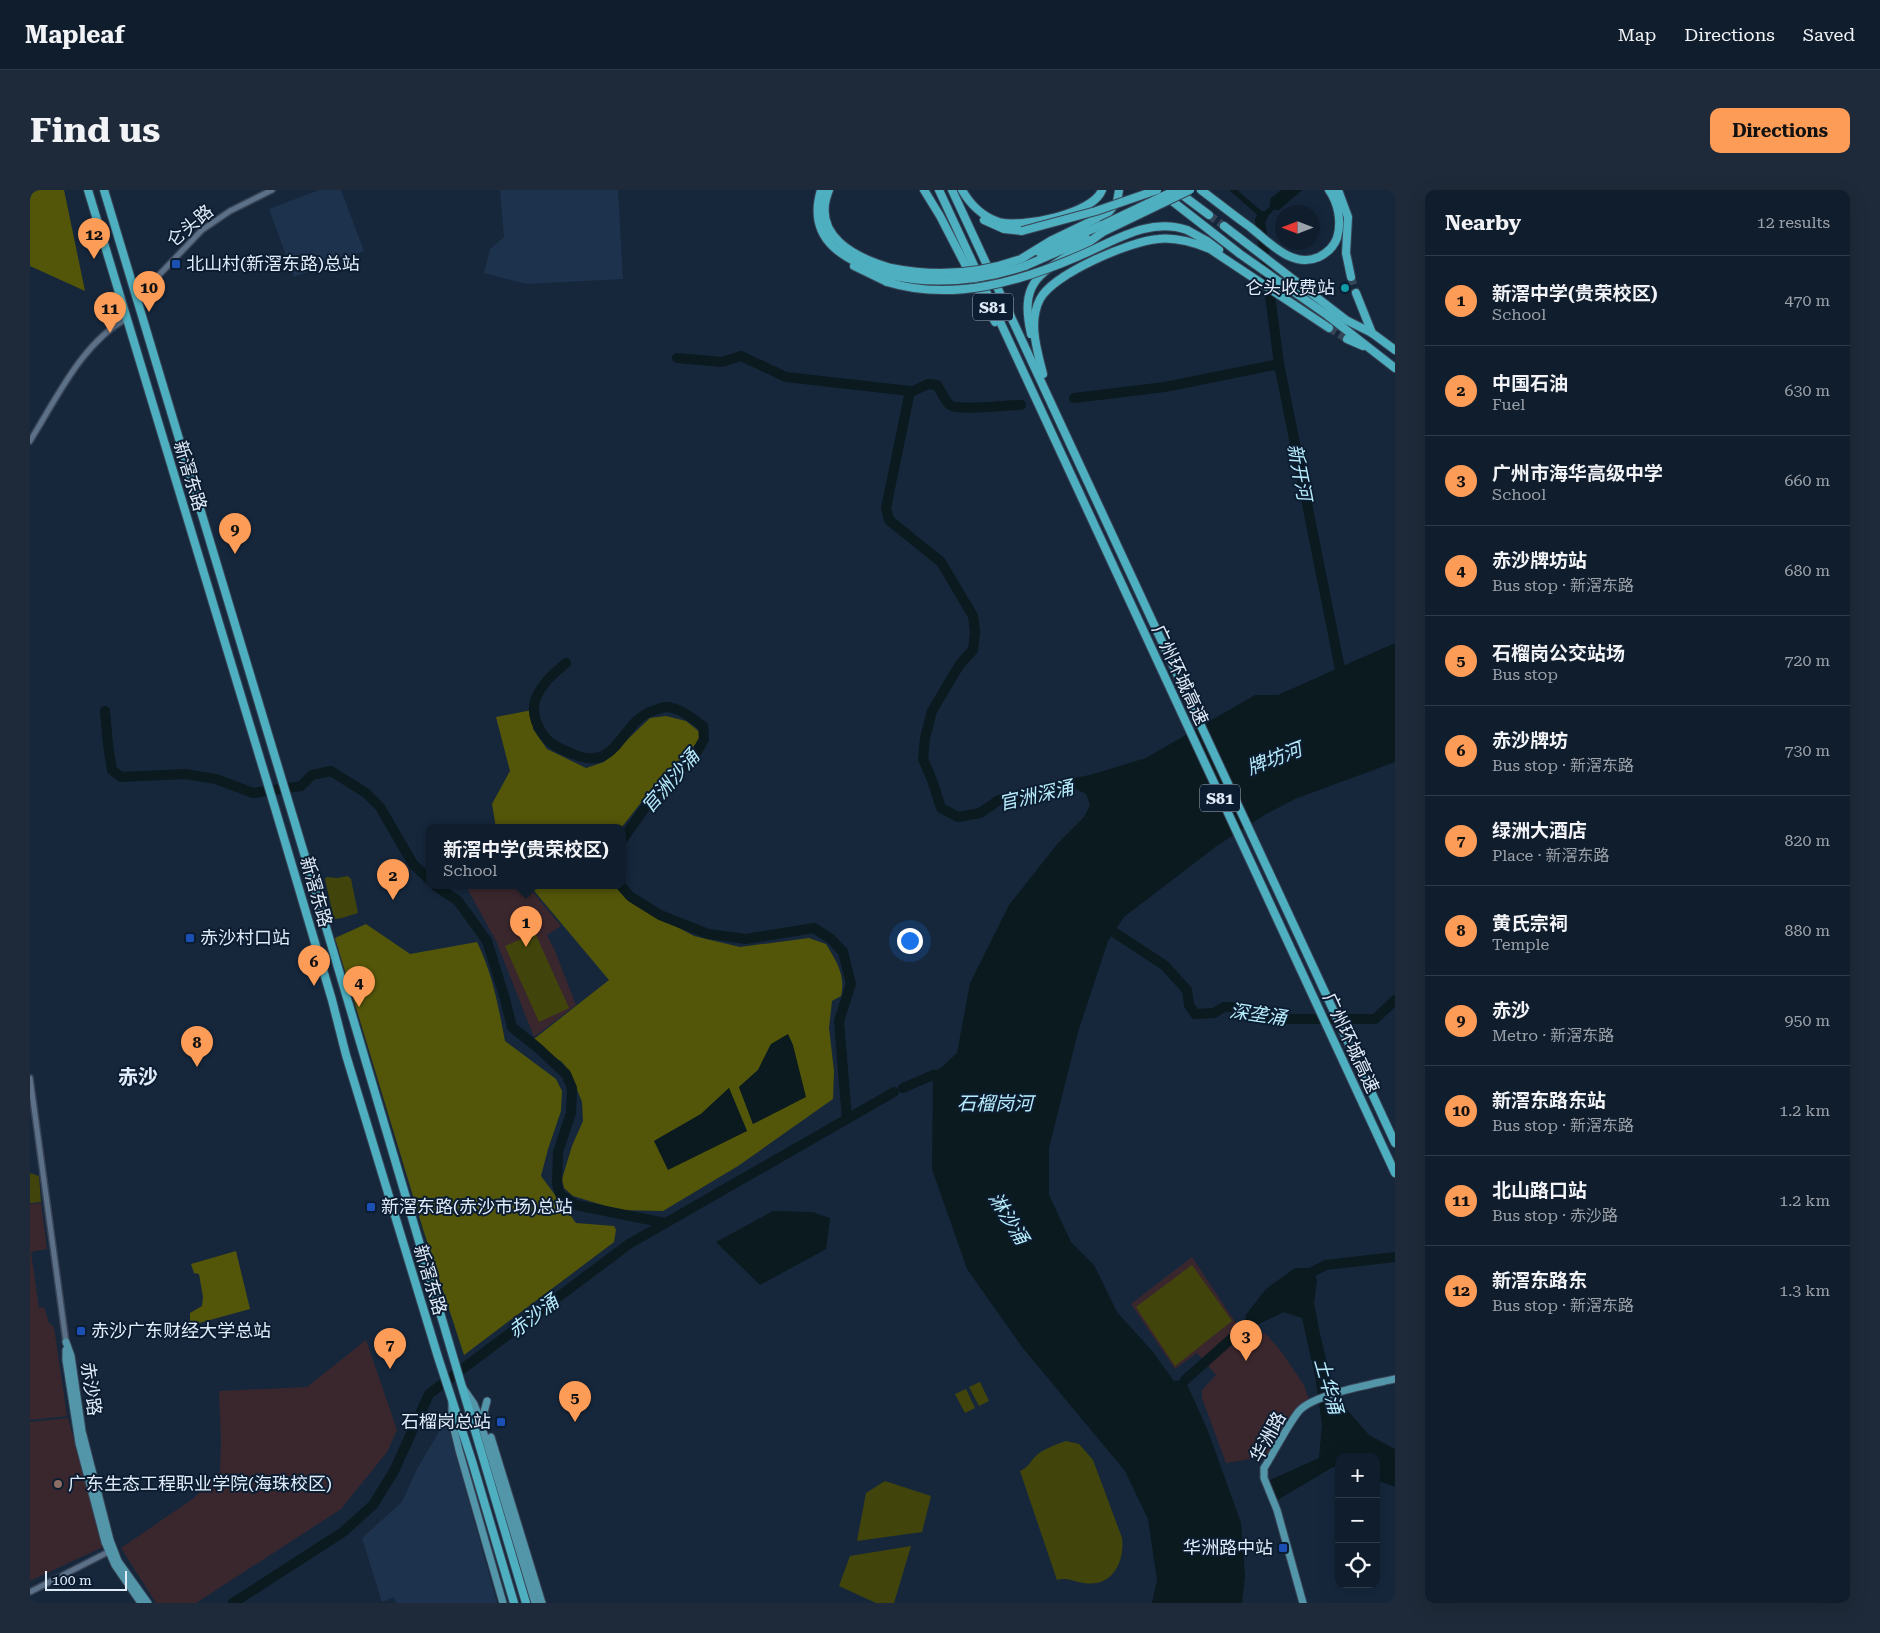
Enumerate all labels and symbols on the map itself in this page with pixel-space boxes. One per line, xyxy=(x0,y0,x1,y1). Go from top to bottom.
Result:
street label: 仑头路 xyxy=(162,200,217,251)
north arrow xyxy=(1275,205,1320,250)
pin: 12 xyxy=(78,218,110,259)
place label: 北山村(新滘东路)总站 xyxy=(186,253,360,274)
marker: 北山村(新滘东路)总站 xyxy=(170,258,182,270)
pin: 10 xyxy=(133,271,165,312)
place label: 仑头收费站 xyxy=(1245,277,1335,298)
marker: 仑头收费站 xyxy=(1339,282,1351,294)
pin: 11 xyxy=(94,292,126,333)
road number: S81 xyxy=(973,294,1013,320)
street label: 新滘东路 xyxy=(170,438,211,513)
water label: 新开河 xyxy=(1283,442,1317,506)
pin: 9 xyxy=(219,513,251,554)
street label: 广州环城高速 xyxy=(1148,621,1213,728)
water label: 牌坊河 xyxy=(1243,736,1309,779)
water label: 官洲沙涌 xyxy=(637,744,705,818)
water label: 官洲深涌 xyxy=(996,775,1078,815)
road number: S81 xyxy=(1200,784,1240,812)
street label: 新滘东路 xyxy=(296,854,336,929)
pin: 2 xyxy=(377,859,409,900)
pin: 1 xyxy=(510,906,542,947)
place label: 赤沙村口站 xyxy=(200,927,290,948)
your location xyxy=(897,928,923,954)
marker: 赤沙村口站 xyxy=(184,932,196,944)
pin: 6 xyxy=(298,945,330,986)
pin: 4 xyxy=(343,966,375,1007)
street label: 广州环城高速 xyxy=(1319,989,1384,1096)
water label: 深垄涌 xyxy=(1228,999,1290,1030)
pin: 8 xyxy=(181,1026,213,1067)
district label: 赤沙 xyxy=(118,1065,158,1089)
water label: 石榴岗河 xyxy=(957,1092,1037,1115)
water label: 淋沙涌 xyxy=(984,1188,1034,1250)
place label: 新滘东路(赤沙市场)总站 xyxy=(381,1196,573,1217)
marker: 新滘东路(赤沙市场)总站 xyxy=(365,1201,377,1213)
street label: 新滘东路 xyxy=(410,1242,451,1317)
water label: 赤沙涌 xyxy=(504,1289,565,1343)
place label: 赤沙广东财经大学总站 xyxy=(91,1320,271,1341)
pin: 3 xyxy=(1230,1320,1262,1361)
marker: 赤沙广东财经大学总站 xyxy=(75,1325,87,1337)
pin: 7 xyxy=(374,1328,406,1369)
water label: 土华涌 xyxy=(1310,1356,1348,1419)
street label: 赤沙路 xyxy=(77,1361,106,1417)
pin: 5 xyxy=(559,1381,591,1422)
street label: 华洲路 xyxy=(1245,1408,1290,1465)
place label: 石榴岗总站 xyxy=(401,1411,491,1432)
marker: 石榴岗总站 xyxy=(495,1416,507,1428)
place label: 广东生态工程职业学院(海珠校区) xyxy=(68,1473,332,1494)
marker: 广东生态工程职业学院(海珠校区) xyxy=(52,1478,64,1490)
place label: 华洲路中站 xyxy=(1183,1537,1273,1558)
marker: 华洲路中站 xyxy=(1277,1542,1289,1554)
scale bar xyxy=(45,1568,128,1591)

